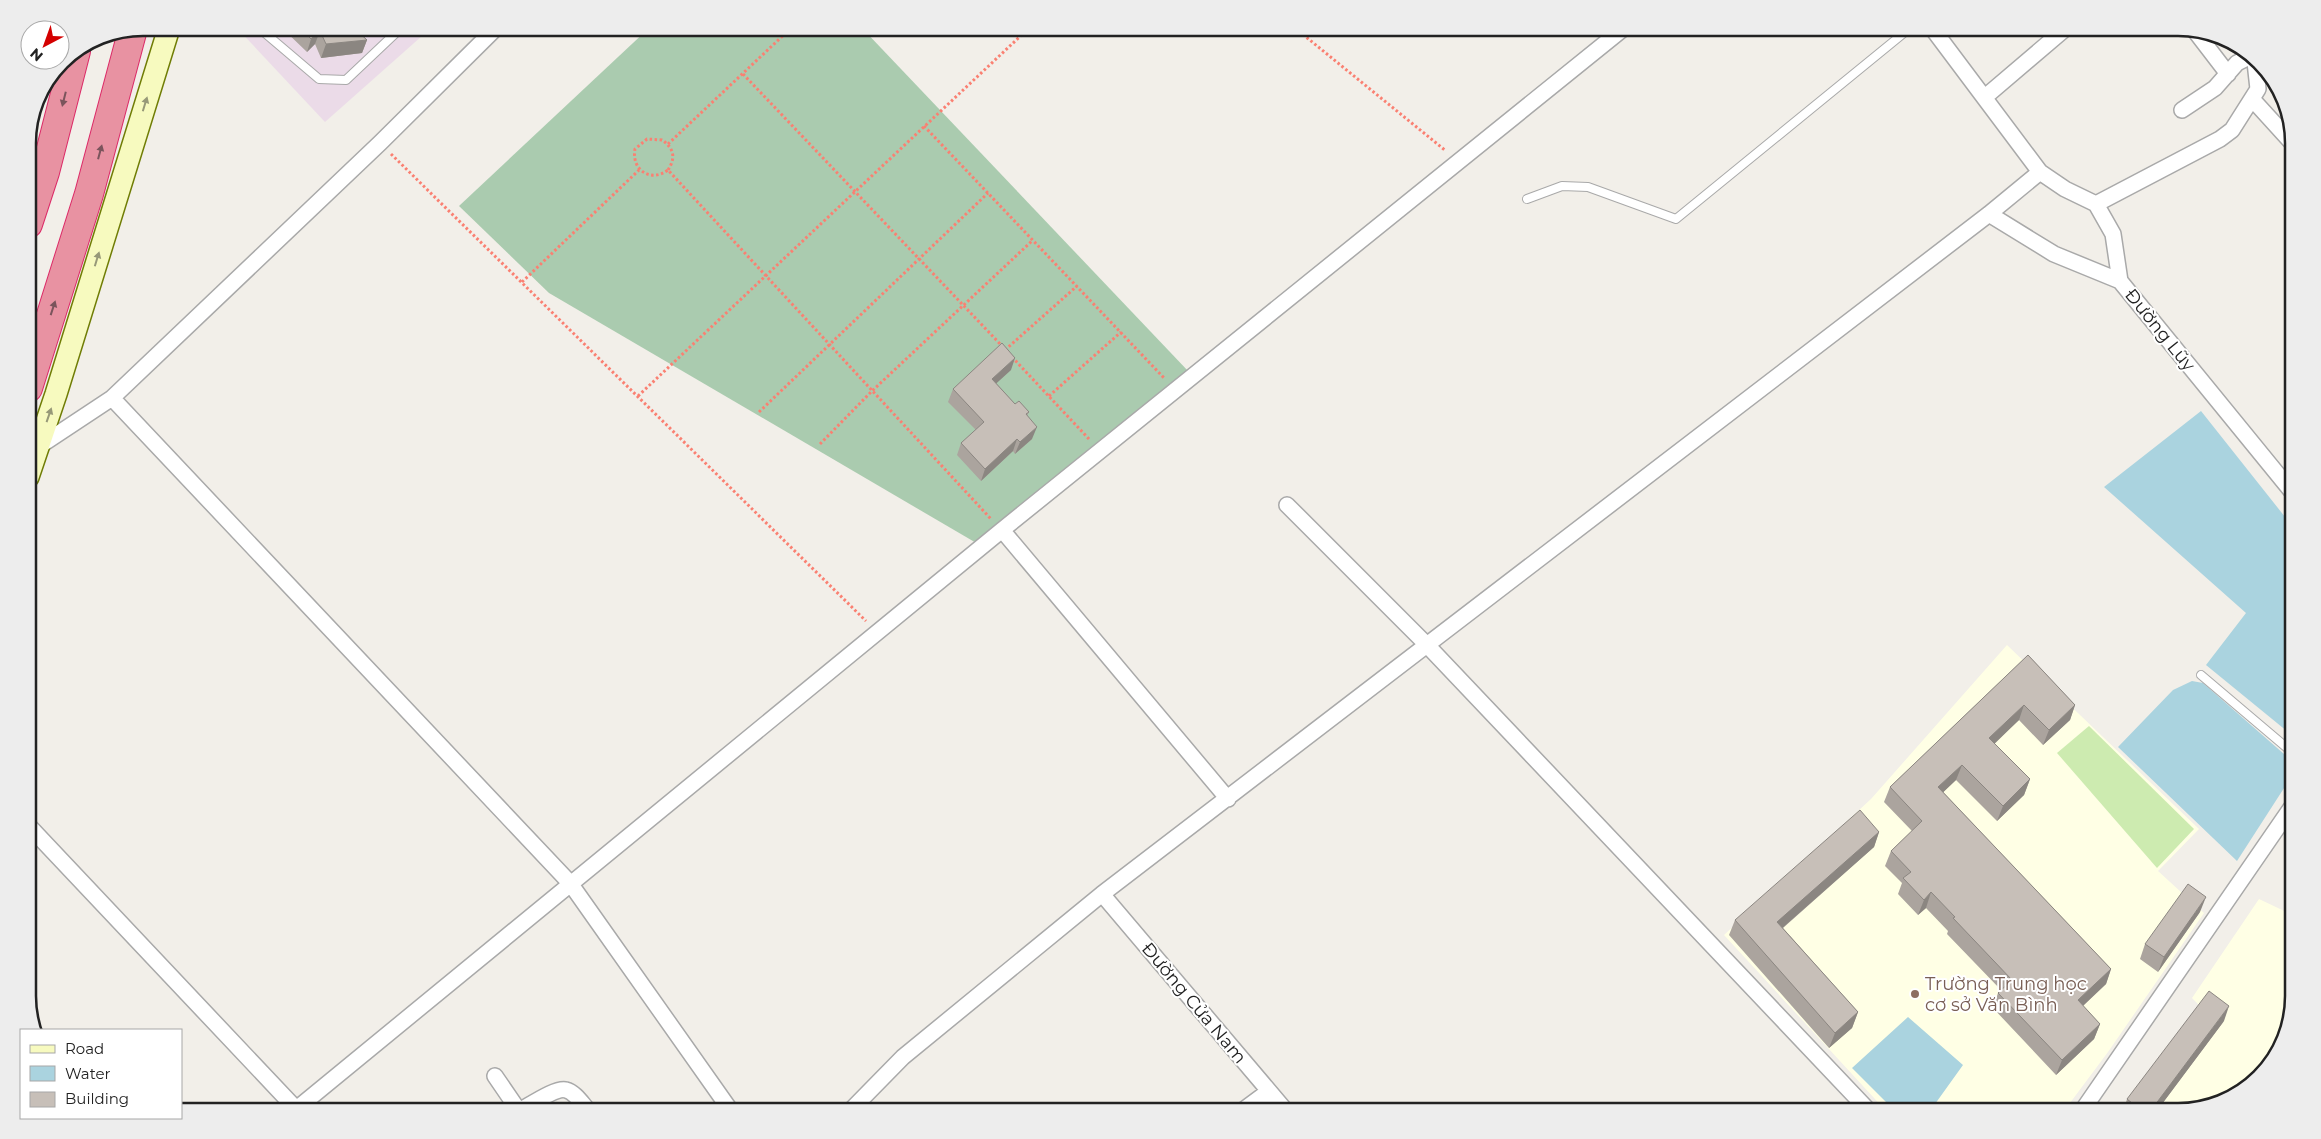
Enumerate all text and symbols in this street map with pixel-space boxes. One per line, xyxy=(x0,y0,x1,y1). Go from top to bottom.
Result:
north arrow xyxy=(20,20,70,70)
text: N xyxy=(26,44,47,65)
one-way arrow xyxy=(60,91,68,106)
one-way arrow xyxy=(141,96,149,111)
one-way arrow xyxy=(96,145,104,160)
one-way arrow xyxy=(93,252,101,267)
street label: Đường Lũy xyxy=(2120,284,2200,376)
one-way arrow xyxy=(50,300,57,315)
one-way arrow xyxy=(46,407,53,422)
street label: Đường Cửa Nam xyxy=(1137,938,1251,1068)
place label: Trường Trung học cơ sở Văn Bình xyxy=(1925,973,2087,1016)
marker: Trường Trung học cơ sở Văn Bình xyxy=(1909,988,1921,1000)
legend xyxy=(20,1029,182,1119)
text: Road xyxy=(65,1039,104,1058)
text: Water xyxy=(65,1064,111,1083)
text: Building xyxy=(65,1089,129,1108)

